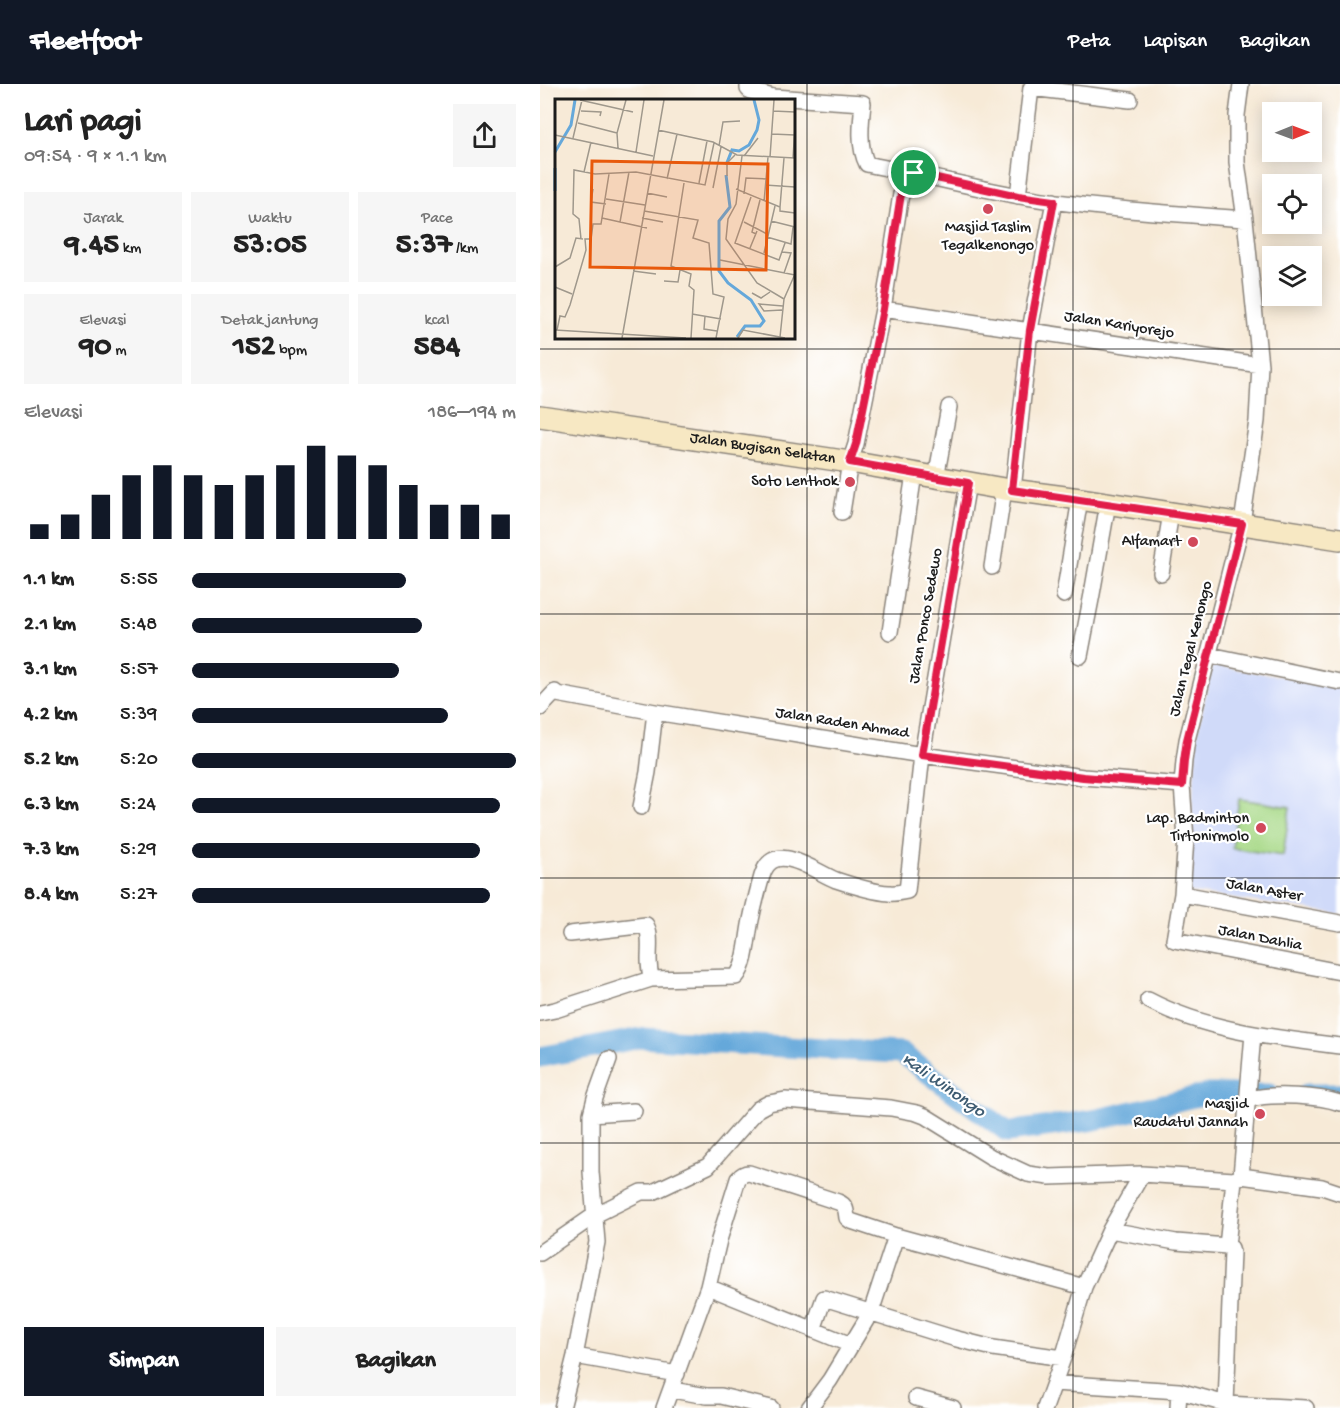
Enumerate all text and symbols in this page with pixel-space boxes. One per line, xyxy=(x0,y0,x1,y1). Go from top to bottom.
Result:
text: Fleetfoot xyxy=(30,26,140,59)
text: Peta xyxy=(1068,30,1111,55)
text: Lapisan xyxy=(1144,30,1207,55)
text: Bagikan xyxy=(1240,30,1310,55)
inset map xyxy=(555,99,795,339)
north arrow xyxy=(1262,102,1322,162)
map controls xyxy=(1262,102,1322,306)
text: Lari pagi xyxy=(24,104,142,142)
button: share xyxy=(453,104,516,167)
text: 09:54 · 9 × 1.1 km xyxy=(24,146,167,169)
pin xyxy=(888,147,939,198)
icon: arrive xyxy=(897,156,930,189)
button: locate xyxy=(1262,174,1322,234)
marker: Masjid Taslim Tegalkenongo xyxy=(981,202,995,216)
text: Jarak xyxy=(83,210,123,229)
text: Waktu xyxy=(248,210,292,229)
text: Pace xyxy=(421,210,453,229)
place label: Masjid Taslim Tegalkenongo xyxy=(941,219,1034,256)
text: 9.45 xyxy=(65,229,119,264)
text: 53:05 xyxy=(233,229,307,264)
text: 5:37 xyxy=(396,229,452,264)
text: km xyxy=(119,240,141,259)
text: /km xyxy=(452,240,478,259)
button: layers xyxy=(1262,246,1322,306)
street label: Jalan Kariyorejo xyxy=(1063,308,1175,344)
text: Elevasi xyxy=(79,312,127,331)
text: Detak jantung xyxy=(222,312,318,331)
text: kcal xyxy=(425,312,449,331)
text: 90 xyxy=(79,331,111,366)
text: 152 xyxy=(233,331,276,366)
text: 584 xyxy=(414,331,460,366)
text: m xyxy=(111,342,127,361)
text: bpm xyxy=(276,342,307,361)
text: Elevasi xyxy=(24,402,83,425)
text: 186–194 m xyxy=(428,402,516,425)
street label: Jalan Bugisan Selatan xyxy=(689,429,837,469)
place label: Soto Lenthok xyxy=(751,473,840,492)
marker: Soto Lenthok xyxy=(843,475,857,489)
place label: Alfamart xyxy=(1122,533,1182,552)
marker: Alfamart xyxy=(1186,535,1200,549)
street label: Jalan Ponco Sedewo xyxy=(906,547,948,685)
text: 1.1 km xyxy=(24,569,74,592)
text: 5:55 xyxy=(120,569,158,592)
street label: Jalan Tegal Kenongo xyxy=(1166,579,1218,719)
text: 2.1 km xyxy=(24,614,76,637)
text: 5:48 xyxy=(120,614,157,637)
text: 3.1 km xyxy=(24,659,77,682)
text: 5:57 xyxy=(120,659,158,682)
text: 4.2 km xyxy=(24,704,77,727)
text: 5:39 xyxy=(120,704,157,727)
street label: Jalan Raden Ahmad xyxy=(774,704,912,744)
text: 5.2 km xyxy=(24,749,78,772)
text: 5:20 xyxy=(120,749,158,772)
text: 6.3 km xyxy=(24,794,79,817)
text: 5:24 xyxy=(120,794,156,817)
place label: Lap. Badminton Tirtonirmolo xyxy=(1146,810,1249,847)
marker: Lap. Badminton Tirtonirmolo xyxy=(1254,821,1268,835)
text: 7.3 km xyxy=(24,839,79,862)
text: 5:29 xyxy=(120,839,157,862)
street label: Jalan Aster xyxy=(1224,875,1305,907)
text: 8.4 km xyxy=(24,884,79,907)
text: 5:27 xyxy=(120,884,157,907)
street label: Jalan Dahlia xyxy=(1216,922,1305,957)
water label: Kali Winongo xyxy=(897,1049,989,1123)
place label: Masjid Raudatul Jannah xyxy=(1134,1096,1250,1133)
marker: Masjid Raudatul Jannah xyxy=(1253,1107,1267,1121)
button: Simpan xyxy=(24,1327,264,1396)
button: Bagikan xyxy=(276,1327,516,1396)

